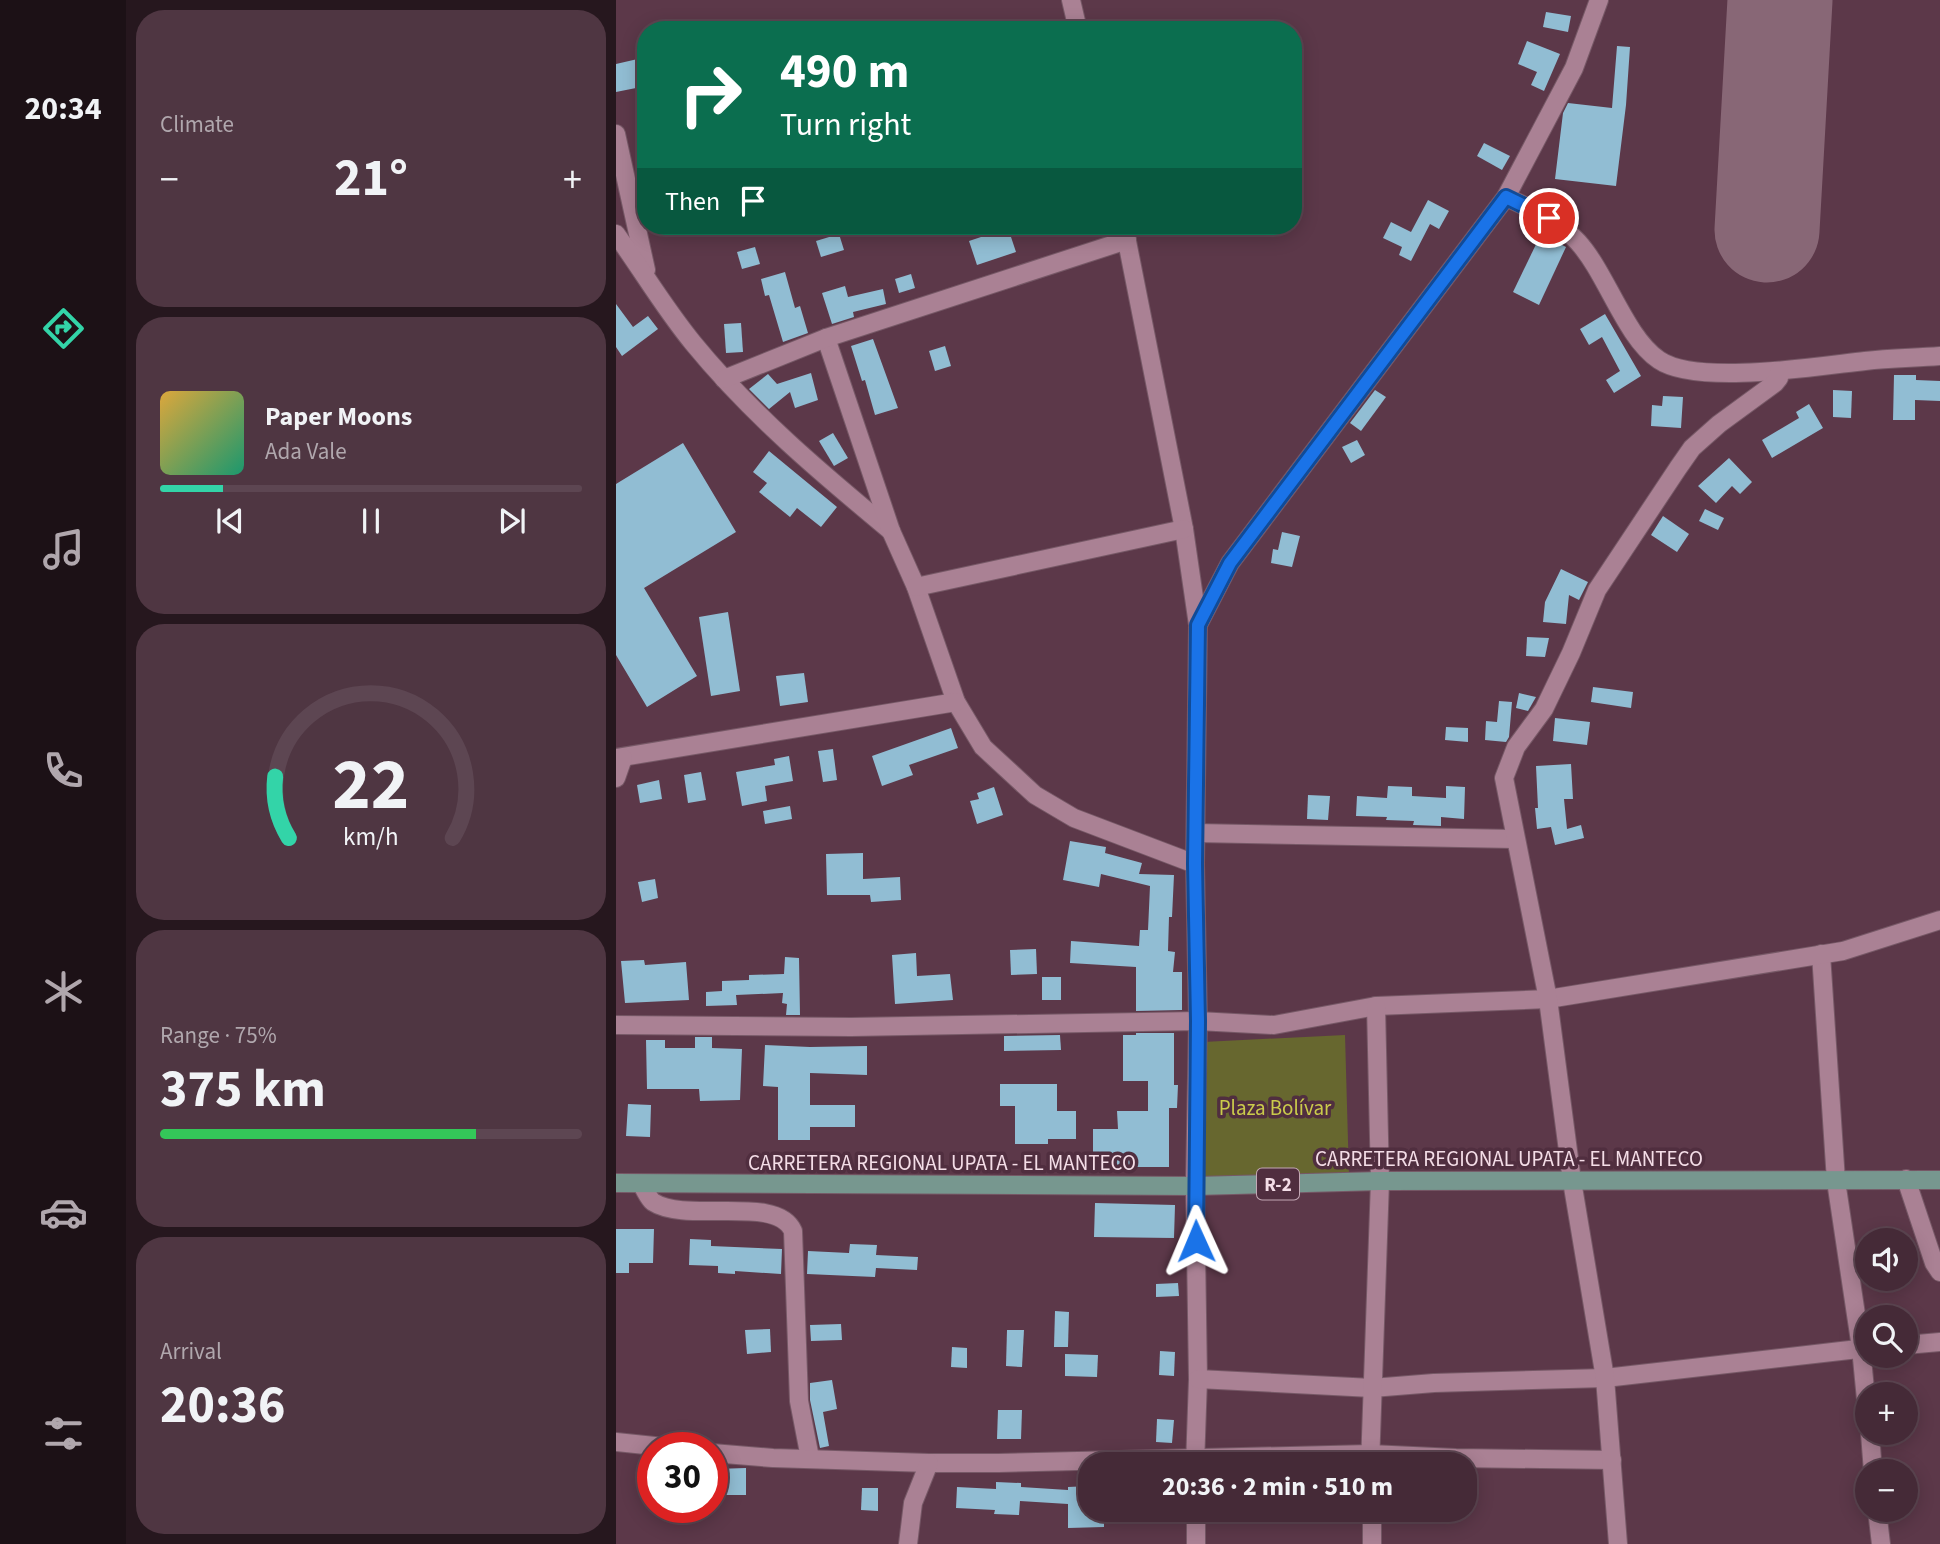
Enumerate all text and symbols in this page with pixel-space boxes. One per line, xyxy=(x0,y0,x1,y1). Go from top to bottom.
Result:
text: 490 m xyxy=(780,37,909,107)
icon: right xyxy=(665,49,756,140)
text: 20:34 xyxy=(24,86,102,132)
text: Turn right xyxy=(780,102,911,148)
text: Climate xyxy=(160,108,234,141)
text: 21° xyxy=(334,142,408,216)
text: − xyxy=(160,153,179,207)
text: + xyxy=(563,153,582,207)
icon: arrive xyxy=(734,182,772,220)
text: Then xyxy=(665,183,720,220)
pin xyxy=(1519,188,1579,248)
icon: arrive xyxy=(1530,199,1568,237)
icon: directions xyxy=(39,304,88,353)
text: Paper Moons xyxy=(265,398,412,435)
text: Ada Vale xyxy=(265,435,347,468)
icon: previous xyxy=(211,502,249,540)
icon: pause xyxy=(352,502,390,540)
icon: next xyxy=(493,502,531,540)
icon: music xyxy=(39,525,88,574)
text: 22 xyxy=(333,733,409,837)
icon: phone xyxy=(39,746,88,795)
text: km/h xyxy=(343,819,399,855)
icon: climate xyxy=(39,967,88,1016)
text: Range · 75% xyxy=(160,1019,277,1052)
text: 375 km xyxy=(160,1053,326,1127)
park label: Plaza Bolívar xyxy=(1219,1093,1332,1123)
street label: CARRETERA REGIONAL UPATA - EL MANTECO xyxy=(1315,1144,1703,1174)
street label: CARRETERA REGIONAL UPATA - EL MANTECO xyxy=(748,1148,1136,1178)
road number: R-2 xyxy=(1257,1168,1299,1200)
icon: car xyxy=(39,1188,88,1237)
position arrow xyxy=(1159,1204,1233,1278)
map controls xyxy=(1855,1228,1918,1522)
button: sound xyxy=(1855,1228,1918,1291)
button: search xyxy=(1855,1305,1918,1368)
text: Arrival xyxy=(160,1335,222,1368)
text: 20:36 xyxy=(160,1369,285,1443)
button: + xyxy=(1855,1382,1918,1445)
icon: filters xyxy=(39,1409,88,1458)
speed limit sign: 30 xyxy=(637,1432,728,1523)
button: − xyxy=(1855,1459,1918,1522)
text: 20:36 · 2 min · 510 m xyxy=(1162,1468,1393,1505)

